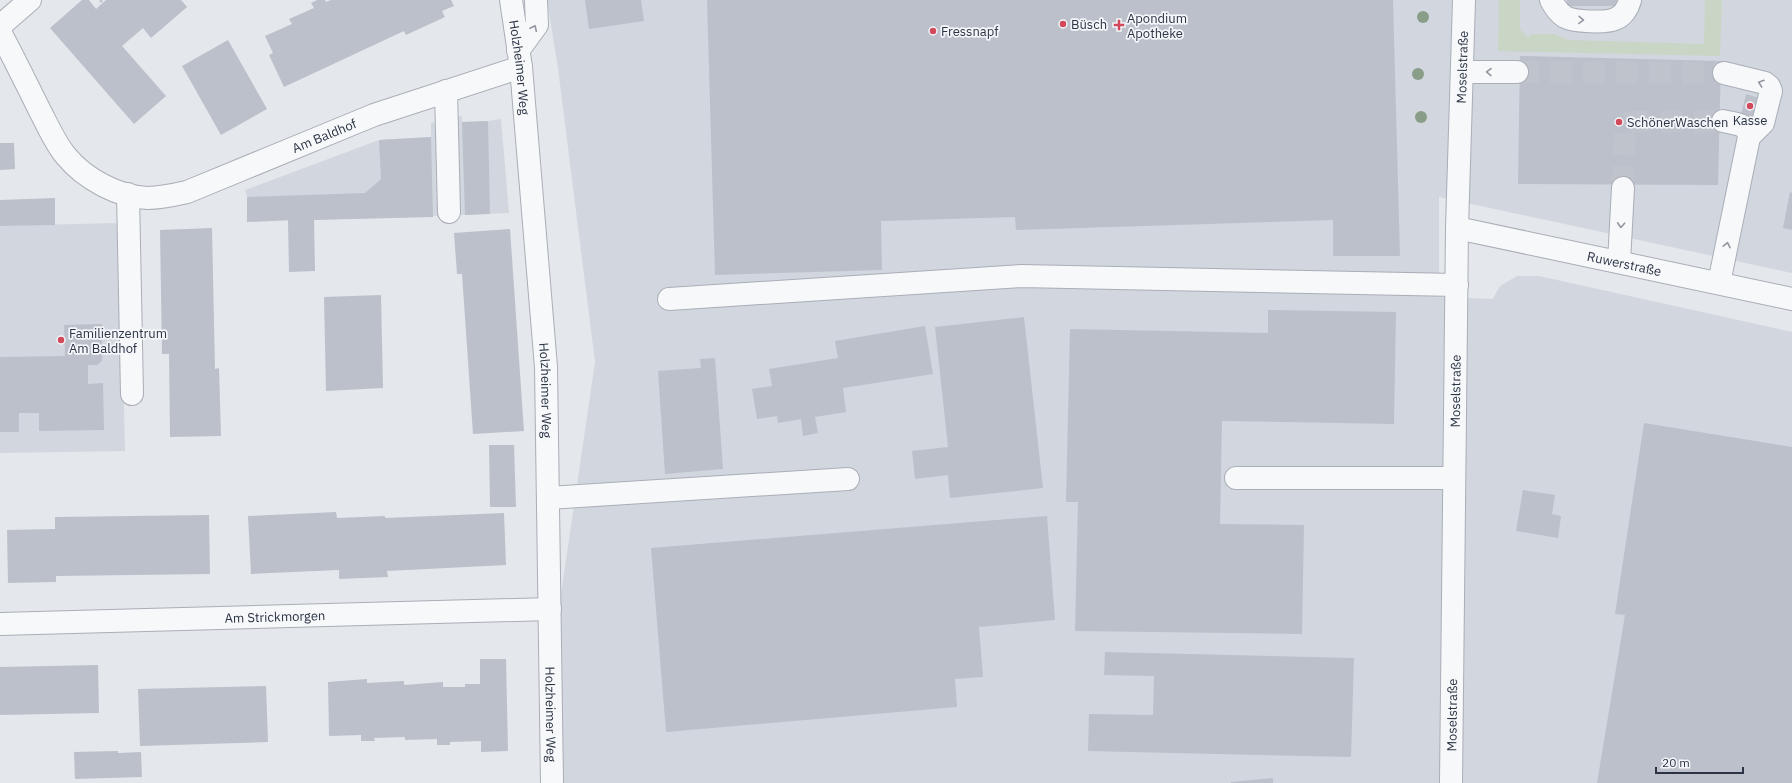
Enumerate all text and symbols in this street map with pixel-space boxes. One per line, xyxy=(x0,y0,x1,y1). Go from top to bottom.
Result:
place label: Apondium Apotheke xyxy=(1127,10,1187,42)
place label: Büsch xyxy=(1071,16,1107,33)
one-way arrow xyxy=(1578,16,1584,24)
street label: Holzheimer Weg xyxy=(505,19,533,116)
marker: Büsch xyxy=(1058,19,1068,29)
marker: Apondium Apotheke xyxy=(1114,20,1124,30)
place label: Fressnapf xyxy=(941,23,998,40)
one-way arrow xyxy=(529,24,537,32)
marker: Fressnapf xyxy=(928,26,938,36)
street label: Moselstraße xyxy=(1453,30,1472,104)
one-way arrow xyxy=(1486,68,1492,76)
one-way arrow xyxy=(1758,79,1765,87)
marker: Kasse xyxy=(1745,101,1755,111)
place label: Kasse xyxy=(1733,112,1767,129)
place label: SchönerWaschen xyxy=(1627,114,1728,131)
street label: Am Baldhof xyxy=(290,115,359,157)
marker: SchönerWaschen xyxy=(1614,117,1624,127)
one-way arrow xyxy=(1616,222,1625,228)
one-way arrow xyxy=(1722,242,1731,248)
street label: Ruwerstraße xyxy=(1585,248,1663,280)
place label: Familienzentrum Am Baldhof xyxy=(69,325,167,357)
marker: Familienzentrum Am Baldhof xyxy=(56,335,66,345)
street label: Holzheimer Weg xyxy=(535,342,555,438)
street label: Moselstraße xyxy=(1447,355,1465,428)
street label: Am Strickmorgen xyxy=(224,607,326,627)
street label: Holzheimer Weg xyxy=(541,666,560,762)
street label: Moselstraße xyxy=(1443,678,1461,752)
scale bar xyxy=(1656,749,1743,775)
text: 20 m xyxy=(1662,755,1690,770)

